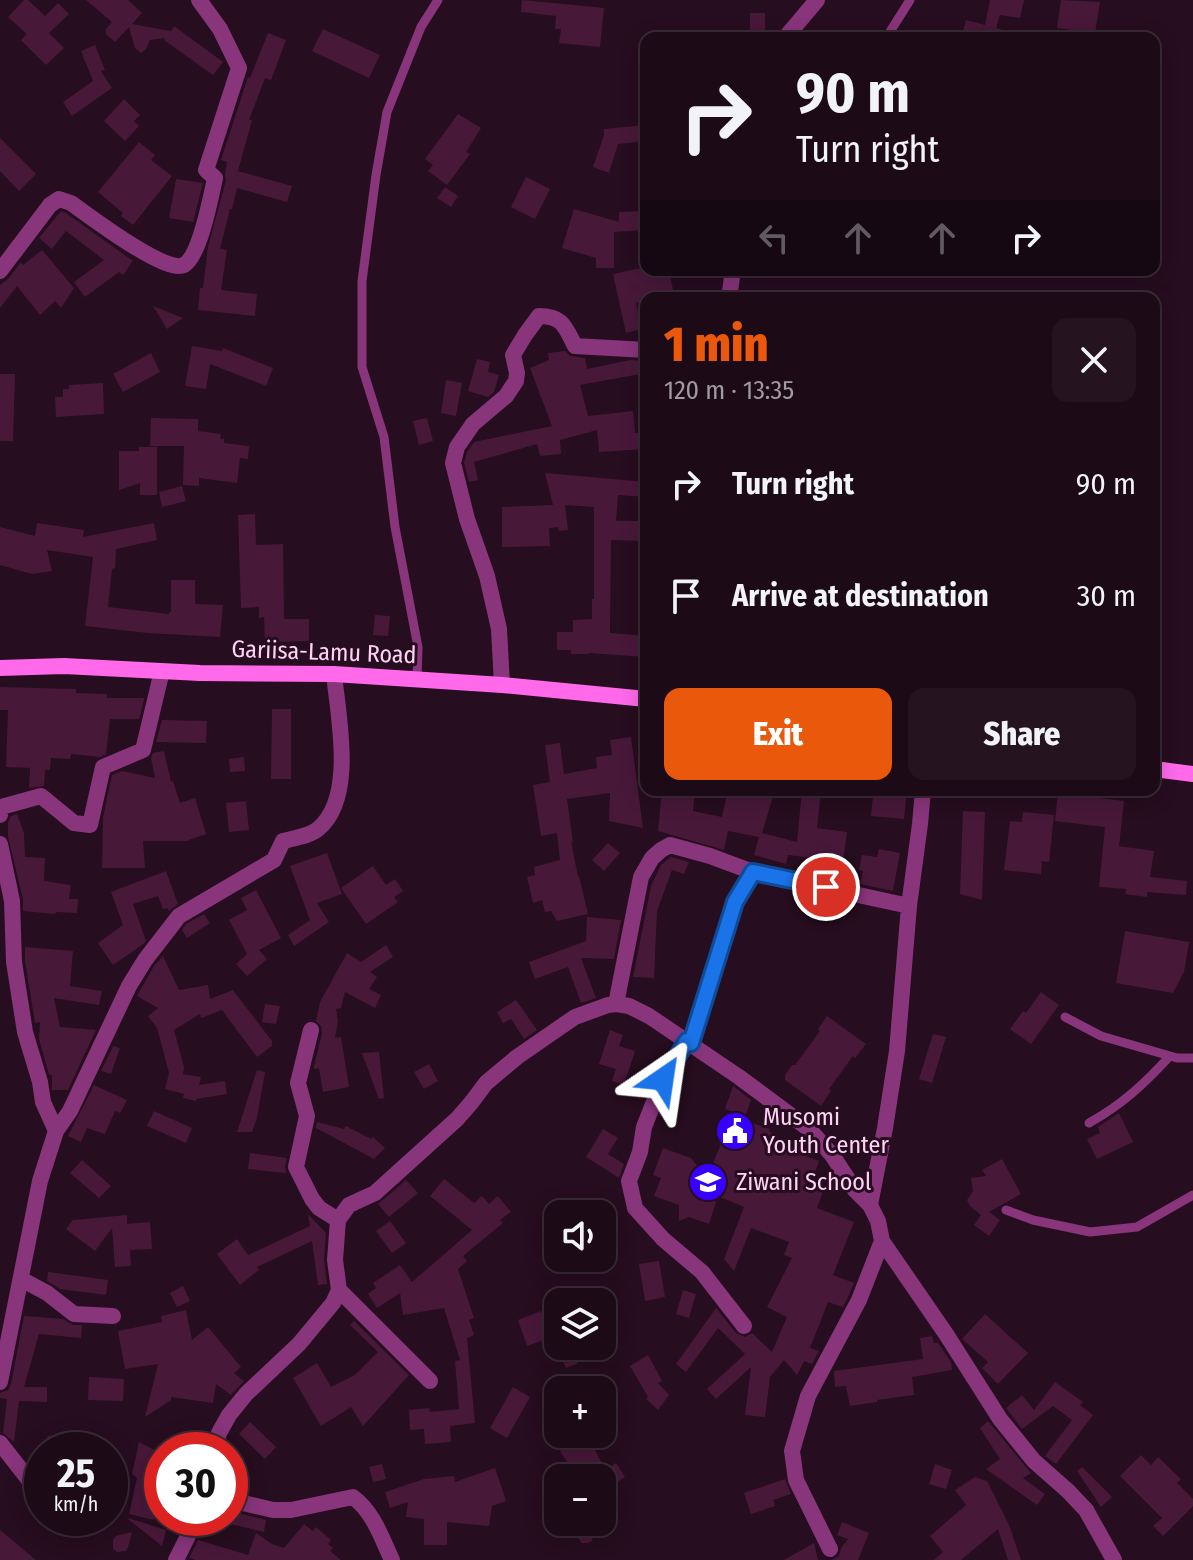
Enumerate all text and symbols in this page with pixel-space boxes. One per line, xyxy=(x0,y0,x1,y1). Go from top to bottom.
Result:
text: 90 m xyxy=(796,60,910,127)
icon: right xyxy=(664,64,768,168)
text: Turn right xyxy=(796,128,939,172)
icon: left xyxy=(752,216,796,260)
icon: ahead xyxy=(836,216,880,260)
icon: ahead xyxy=(920,216,964,260)
icon: right xyxy=(1004,216,1048,260)
text: 1 min xyxy=(664,316,768,374)
button: close xyxy=(1052,318,1136,402)
text: 120 m · 13:35 xyxy=(664,375,794,406)
icon: right xyxy=(664,462,708,506)
text: Turn right xyxy=(732,466,854,502)
text: 90 m xyxy=(1076,466,1136,502)
icon: arrive xyxy=(664,574,708,618)
text: Arrive at destination xyxy=(732,578,989,614)
text: 30 m xyxy=(1077,578,1136,614)
street label: Gariisa-Lamu Road xyxy=(231,635,417,669)
button: Exit xyxy=(664,688,892,780)
button: Share xyxy=(908,688,1136,780)
pin xyxy=(792,853,860,921)
icon: arrive xyxy=(804,865,848,909)
position arrow xyxy=(621,1037,705,1121)
place label: Musomi Youth Center xyxy=(763,1103,889,1159)
public building icon: Musomi Youth Center xyxy=(714,1110,756,1152)
school or university icon: Ziwani School xyxy=(687,1161,729,1203)
place label: Ziwani School xyxy=(736,1168,871,1196)
map controls xyxy=(544,1200,616,1536)
button: sound xyxy=(544,1200,616,1272)
button: layers xyxy=(544,1288,616,1360)
button: + xyxy=(544,1376,616,1448)
speed limit sign: 30 xyxy=(144,1432,248,1536)
text: 25 xyxy=(57,1450,95,1498)
button: − xyxy=(544,1464,616,1536)
text: km/h xyxy=(54,1492,98,1516)

